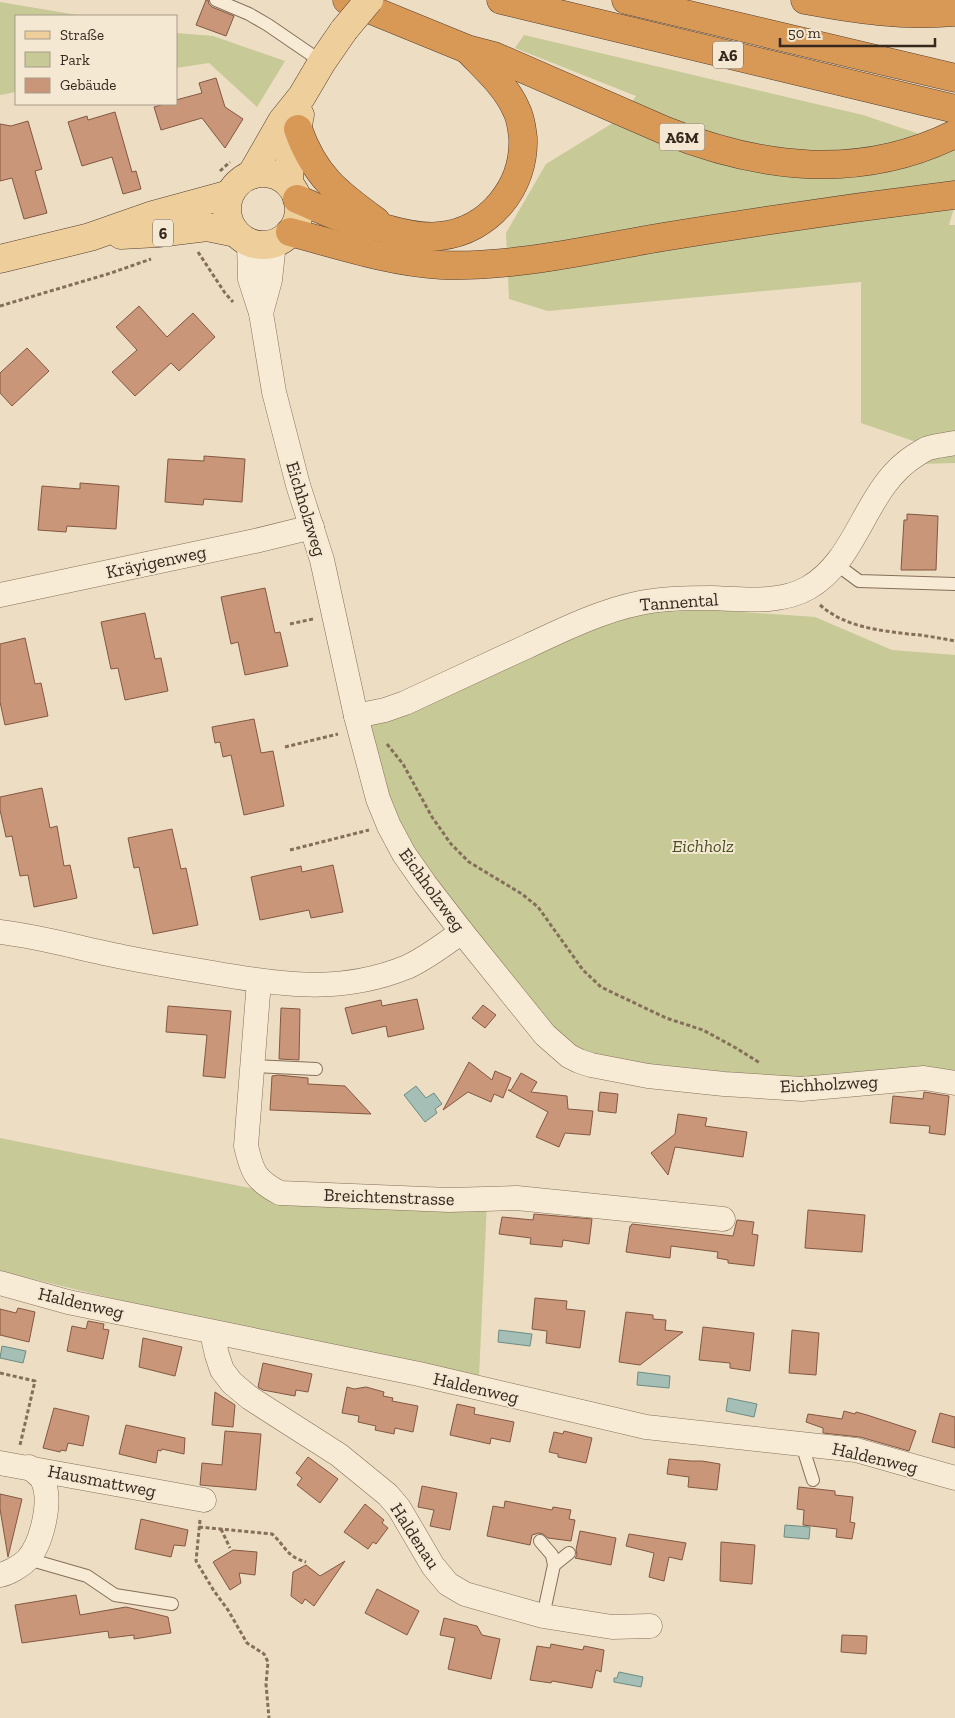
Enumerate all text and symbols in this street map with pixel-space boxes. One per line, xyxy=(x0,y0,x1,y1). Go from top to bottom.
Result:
legend xyxy=(15,15,178,105)
scale bar xyxy=(780,15,935,47)
text: 50 m xyxy=(788,24,821,42)
text: Straße xyxy=(60,26,104,44)
road number: A6 xyxy=(713,42,743,68)
text: Park xyxy=(60,51,90,69)
text: Gebäude xyxy=(60,76,116,94)
road number: A6M xyxy=(660,124,704,150)
road number: 6 xyxy=(153,220,173,247)
street label: Eichholzweg xyxy=(281,459,331,559)
street label: Kräyigenweg xyxy=(104,541,208,583)
street label: Tannental xyxy=(639,588,719,616)
park label: Eichholz xyxy=(672,835,734,857)
street label: Eichholzweg xyxy=(394,844,470,936)
street label: Eichholzweg xyxy=(779,1070,879,1098)
street label: Breichtenstrasse xyxy=(323,1184,455,1210)
street label: Haldenweg xyxy=(36,1282,126,1324)
street label: Haldenweg xyxy=(431,1367,521,1409)
street label: Haldenweg xyxy=(830,1437,920,1479)
street label: Hausmattweg xyxy=(46,1460,158,1502)
street label: Haldenau xyxy=(386,1499,444,1573)

